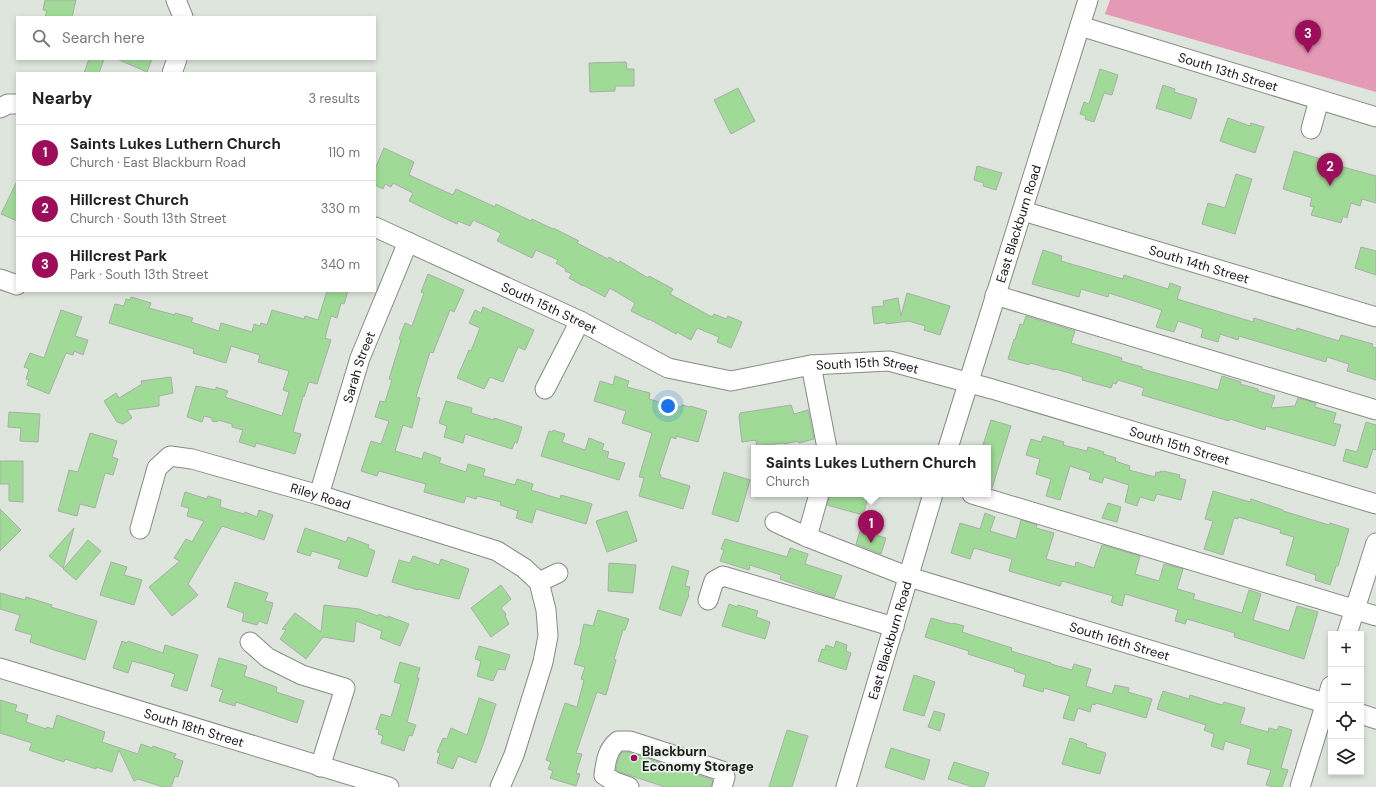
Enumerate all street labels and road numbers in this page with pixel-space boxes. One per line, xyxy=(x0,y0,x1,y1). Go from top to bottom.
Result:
street label: South 13th Street xyxy=(1176,48,1280,95)
street label: East Blackburn Road xyxy=(992,163,1045,285)
street label: South 14th Street xyxy=(1147,241,1251,287)
street label: South 15th Street xyxy=(499,278,600,337)
street label: Sarah Street xyxy=(339,329,379,405)
street label: South 15th Street xyxy=(815,352,921,377)
street label: South 15th Street xyxy=(1128,422,1232,468)
street label: Riley Road xyxy=(289,479,353,513)
street label: East Blackburn Road xyxy=(864,579,915,702)
street label: South 16th Street xyxy=(1067,618,1172,664)
street label: South 18th Street xyxy=(142,704,246,751)

